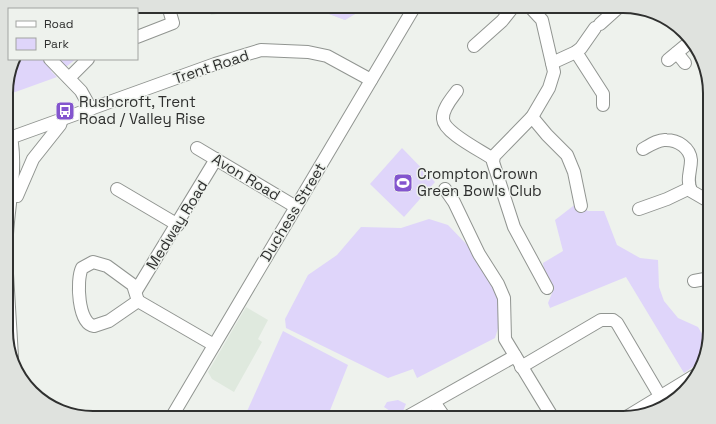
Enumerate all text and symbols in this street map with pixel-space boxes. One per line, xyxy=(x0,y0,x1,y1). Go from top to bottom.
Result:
legend xyxy=(8,8,138,60)
text: Road xyxy=(44,16,73,32)
text: Park xyxy=(44,36,69,52)
street label: Trent Road xyxy=(171,45,251,88)
place label: Rushcroft, Trent Road / Valley Rise xyxy=(79,92,206,128)
bus stop icon: Rushcroft, Trent Road / Valley Rise xyxy=(54,100,76,122)
street label: Avon Road xyxy=(209,149,284,204)
street label: Duchess Street xyxy=(256,159,330,265)
place label: Crompton Crown Green Bowls Club xyxy=(417,164,542,200)
sports icon: Crompton Crown Green Bowls Club xyxy=(392,172,414,194)
street label: Medway Road xyxy=(142,177,212,273)

